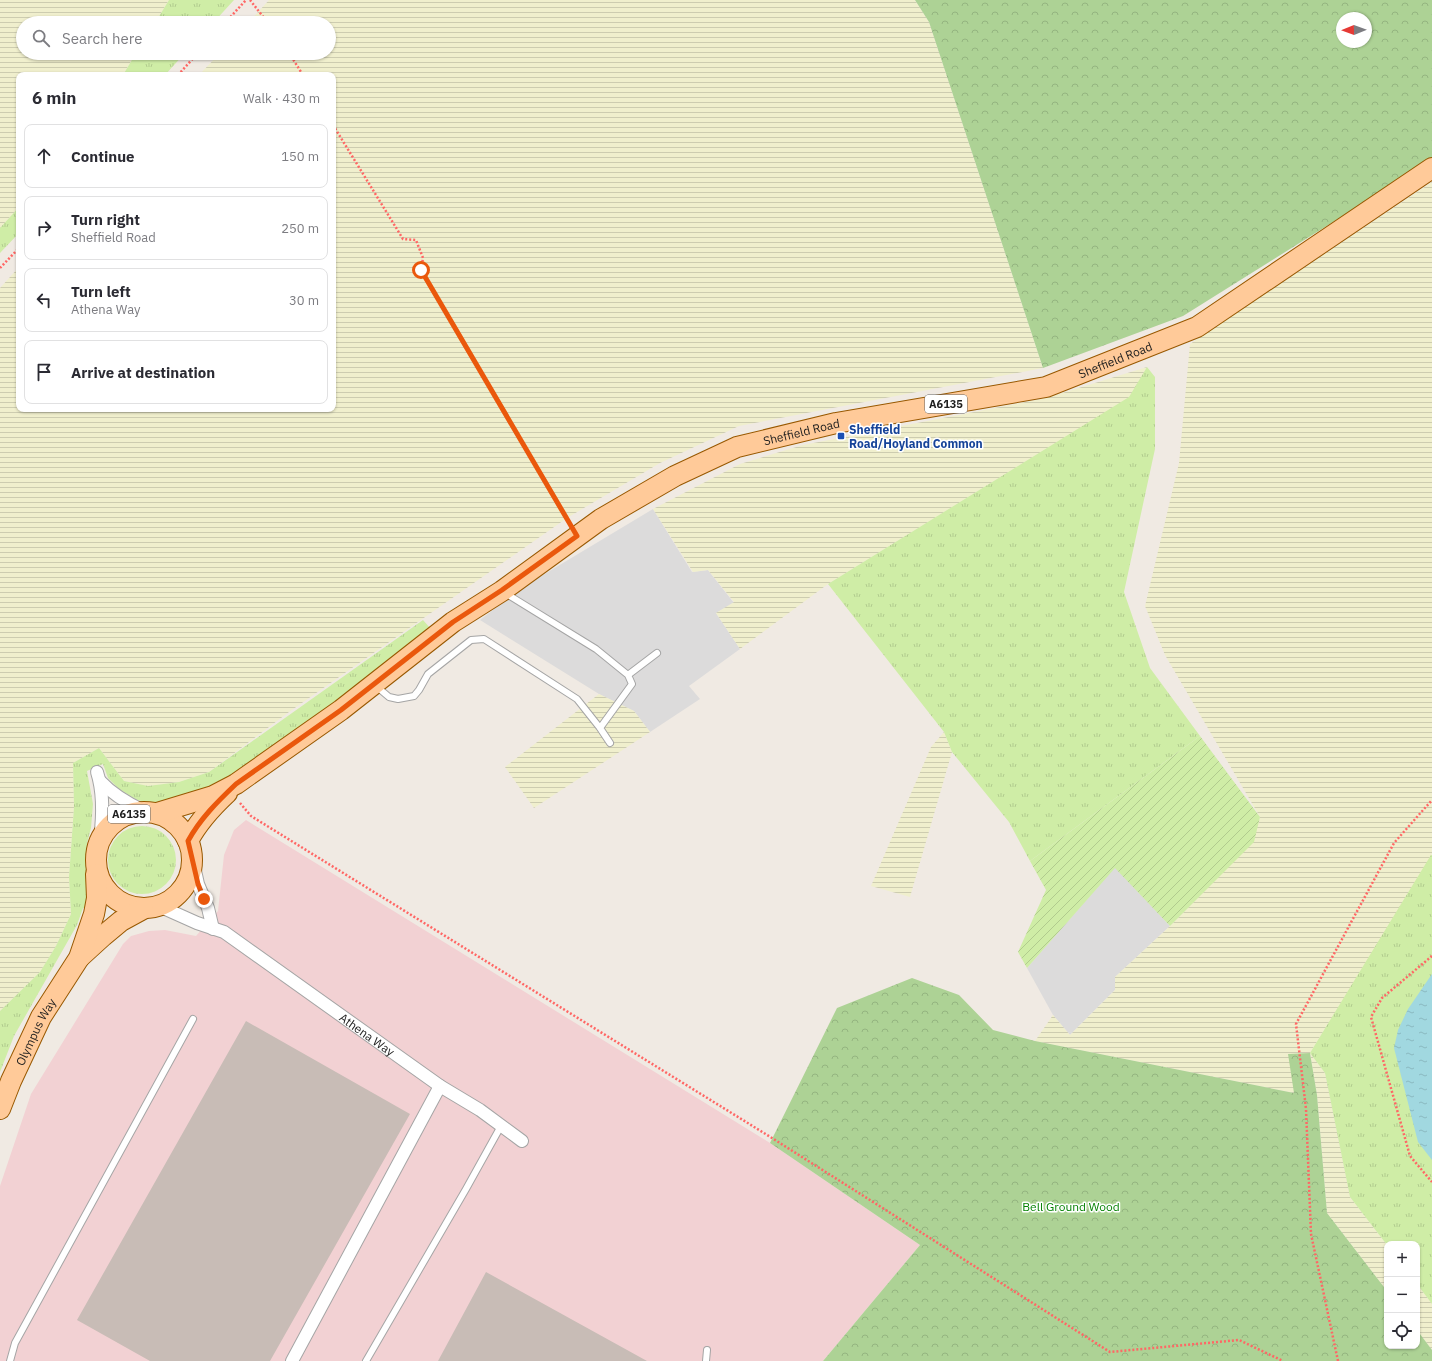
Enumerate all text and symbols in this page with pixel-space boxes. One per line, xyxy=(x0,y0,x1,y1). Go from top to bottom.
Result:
north arrow xyxy=(1336,12,1372,48)
search box xyxy=(16,16,336,60)
icon: search xyxy=(30,27,52,49)
text: Search here xyxy=(62,29,142,48)
text: 6 min xyxy=(32,87,76,109)
text: Walk · 430 m xyxy=(243,90,320,107)
icon: ahead xyxy=(33,145,55,167)
text: Continue xyxy=(71,147,135,166)
text: 150 m xyxy=(281,148,319,165)
text: Turn right xyxy=(71,210,140,229)
icon: right xyxy=(33,217,55,239)
text: 250 m xyxy=(281,220,319,237)
text: Sheffield Road xyxy=(71,229,156,246)
route start xyxy=(412,261,430,279)
text: Turn left xyxy=(71,282,131,301)
icon: left xyxy=(33,289,55,311)
text: 30 m xyxy=(289,292,319,309)
text: Athena Way xyxy=(71,301,141,318)
street label: Sheffield Road xyxy=(1076,338,1154,381)
icon: arrive xyxy=(33,361,55,383)
text: Arrive at destination xyxy=(71,363,215,382)
road number: A6135 xyxy=(925,395,967,413)
street label: Sheffield Road xyxy=(761,415,841,448)
place label: Sheffield Road/Hoyland Common xyxy=(849,422,983,451)
marker: Sheffield Road/Hoyland Common xyxy=(836,431,846,441)
road number: A6135 xyxy=(108,805,150,823)
route end xyxy=(195,890,213,908)
street label: Olympus Way xyxy=(12,995,59,1068)
street label: Athena Way xyxy=(337,1009,398,1059)
park label: Bell Ground Wood xyxy=(1022,1199,1120,1214)
map controls xyxy=(1384,1241,1420,1349)
button: + xyxy=(1384,1241,1420,1277)
button: − xyxy=(1384,1277,1420,1313)
button: locate xyxy=(1384,1313,1420,1349)

